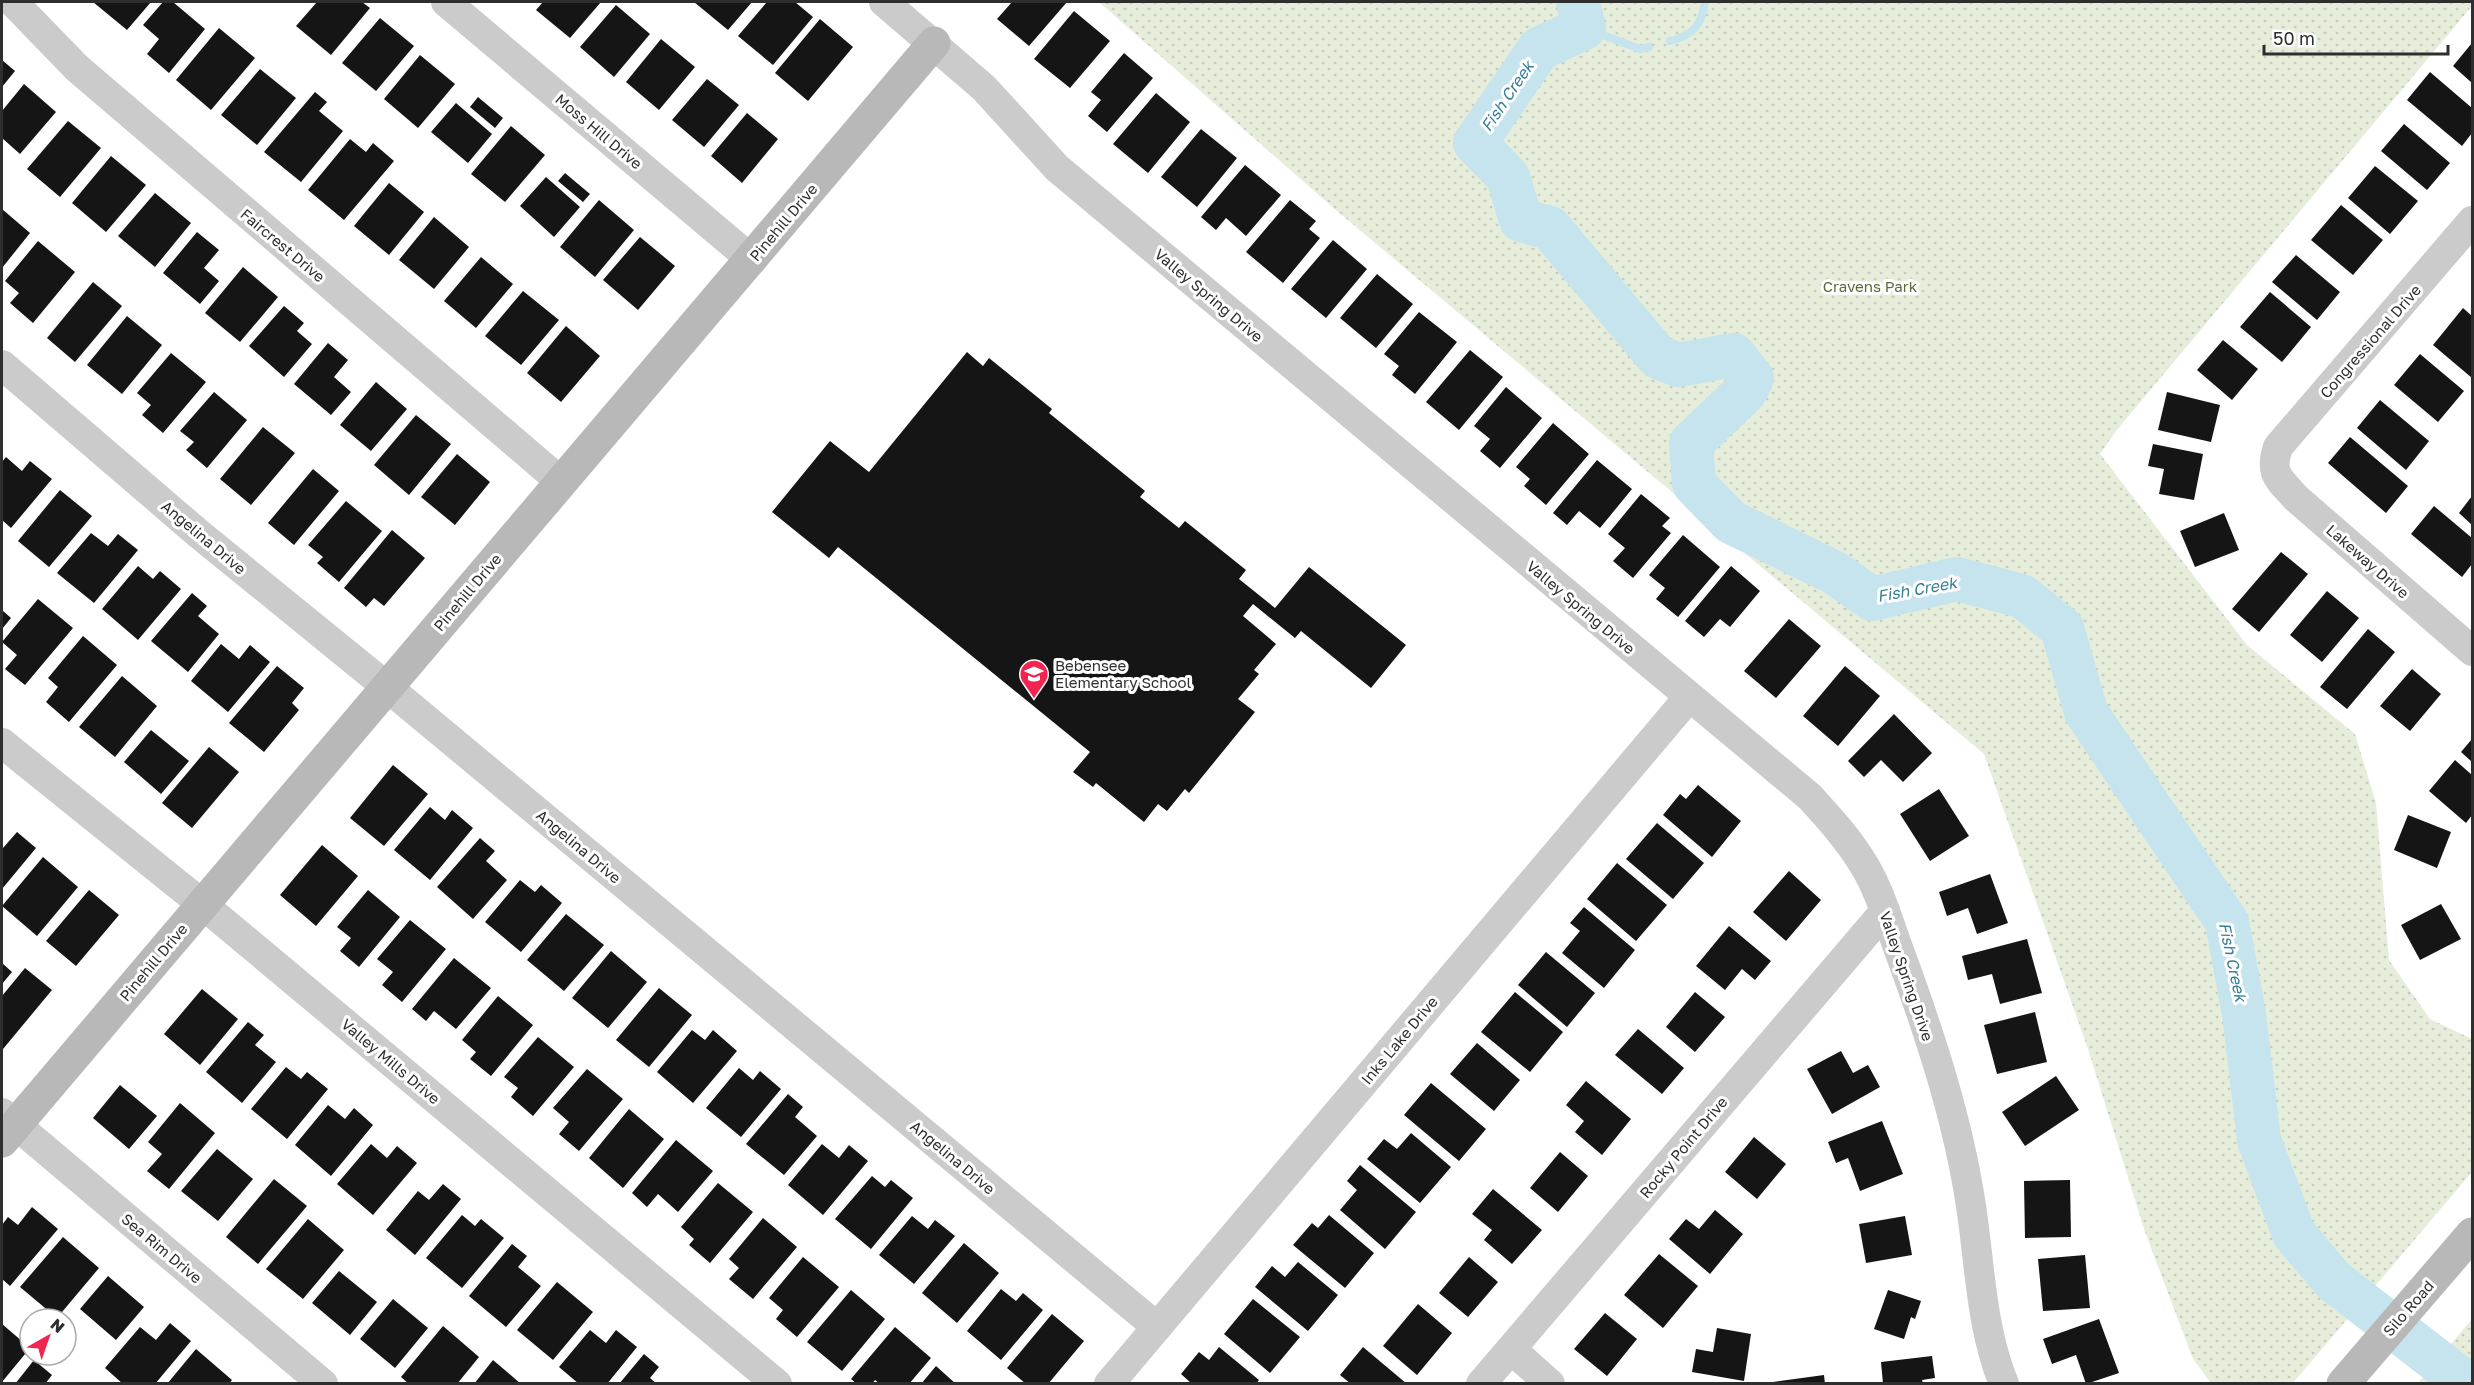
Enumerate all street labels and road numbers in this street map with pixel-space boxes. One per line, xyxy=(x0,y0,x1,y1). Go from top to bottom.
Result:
street label: Moss Hill Drive xyxy=(552,90,646,173)
street label: Pinehill Drive xyxy=(745,179,821,264)
street label: Faircrest Drive xyxy=(237,205,329,286)
street label: Valley Spring Drive xyxy=(1151,244,1267,346)
street label: Congressional Drive xyxy=(2316,280,2424,401)
street label: Angelina Drive xyxy=(158,496,250,578)
street label: Lakeway Drive xyxy=(2323,520,2413,602)
street label: Pinehill Drive xyxy=(429,549,505,634)
street label: Valley Spring Drive xyxy=(1523,556,1639,658)
street label: Angelina Drive xyxy=(533,805,625,887)
street label: Valley Spring Drive xyxy=(1876,909,1938,1043)
street label: Pinehill Drive xyxy=(115,919,191,1004)
street label: Inks Lake Drive xyxy=(1357,992,1441,1088)
street label: Valley Mills Drive xyxy=(338,1015,444,1108)
street label: Rocky Point Drive xyxy=(1635,1092,1731,1201)
street label: Angelina Drive xyxy=(907,1116,999,1198)
street label: Sea Rim Drive xyxy=(118,1209,206,1287)
street label: Silo Road xyxy=(2379,1277,2437,1339)

